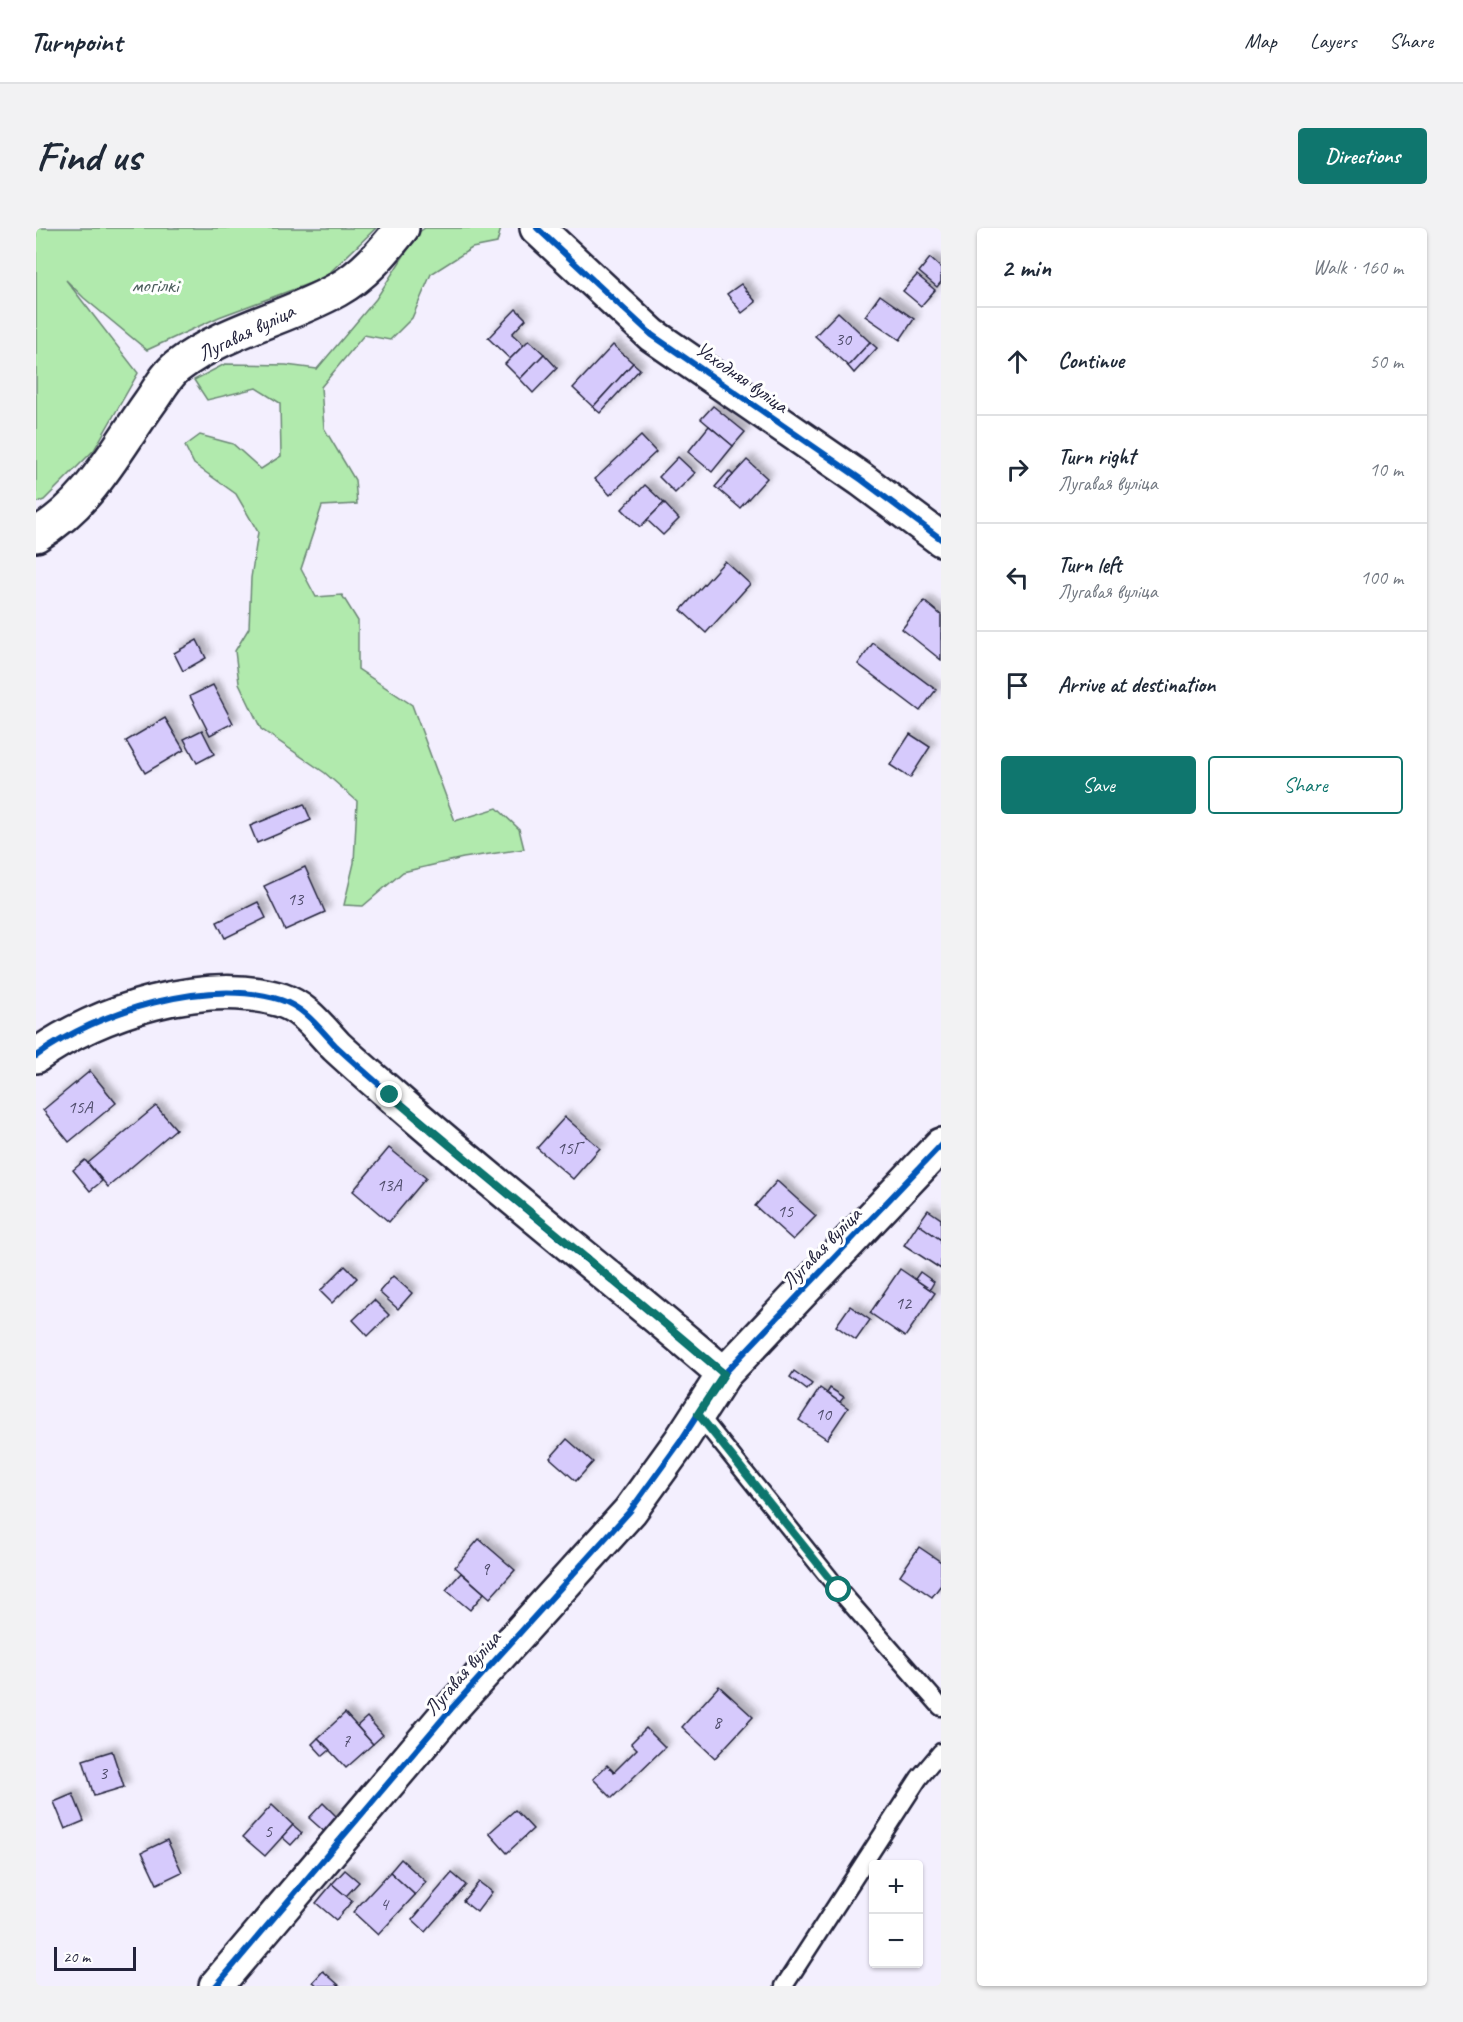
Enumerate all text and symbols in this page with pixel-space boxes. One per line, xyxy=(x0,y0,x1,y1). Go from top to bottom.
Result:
text: Turnpoint xyxy=(30,24,122,59)
text: Map xyxy=(1244,28,1277,54)
text: Layers xyxy=(1310,28,1356,54)
text: Share xyxy=(1389,28,1433,54)
button: Directions xyxy=(1298,128,1427,184)
text: Find us xyxy=(36,130,141,183)
text: 2 min xyxy=(1001,251,1051,284)
text: Walk · 160 m xyxy=(1313,255,1403,280)
park label: могілкі xyxy=(131,272,182,298)
street label: Лугавая вуліца xyxy=(193,297,300,367)
house number: 30 xyxy=(835,328,853,350)
street label: Усходняя вуліца xyxy=(691,336,795,419)
icon: ahead xyxy=(1001,345,1034,378)
text: Continue xyxy=(1058,347,1124,375)
text: 50 m xyxy=(1369,349,1403,374)
text: Turn right xyxy=(1058,443,1135,471)
icon: right xyxy=(1001,453,1034,486)
text: 10 m xyxy=(1369,457,1403,482)
text: Лугавая вуліца xyxy=(1058,471,1157,496)
text: Turn left xyxy=(1058,551,1122,579)
icon: left xyxy=(1001,561,1034,594)
text: 100 m xyxy=(1360,565,1403,590)
text: Лугавая вуліца xyxy=(1058,579,1157,604)
icon: arrive xyxy=(1001,669,1034,702)
text: Arrive at destination xyxy=(1058,671,1215,699)
button: Save xyxy=(1001,756,1196,814)
button: Share xyxy=(1208,756,1403,814)
house number: 13 xyxy=(287,888,305,910)
route end xyxy=(376,1081,402,1107)
house number: 15А xyxy=(67,1096,94,1118)
house number: 15Г xyxy=(557,1137,585,1159)
house number: 13А xyxy=(376,1174,403,1196)
street label: Лугавая вуліца xyxy=(775,1200,868,1295)
house number: 15 xyxy=(777,1200,794,1222)
house number: 12 xyxy=(895,1292,913,1314)
house number: 10 xyxy=(815,1403,833,1425)
house number: 9 xyxy=(481,1558,491,1580)
route start xyxy=(825,1576,851,1602)
street label: Лугавая вуліца xyxy=(418,1624,507,1721)
house number: 8 xyxy=(713,1711,723,1733)
house number: 7 xyxy=(342,1730,351,1752)
house number: 3 xyxy=(99,1762,109,1784)
house number: 5 xyxy=(264,1820,273,1842)
map controls xyxy=(869,1860,923,1968)
button: + xyxy=(869,1860,923,1914)
house number: 4 xyxy=(380,1893,390,1915)
button: − xyxy=(869,1914,923,1968)
scale bar xyxy=(54,1944,136,1972)
text: 20 m xyxy=(63,1947,90,1967)

